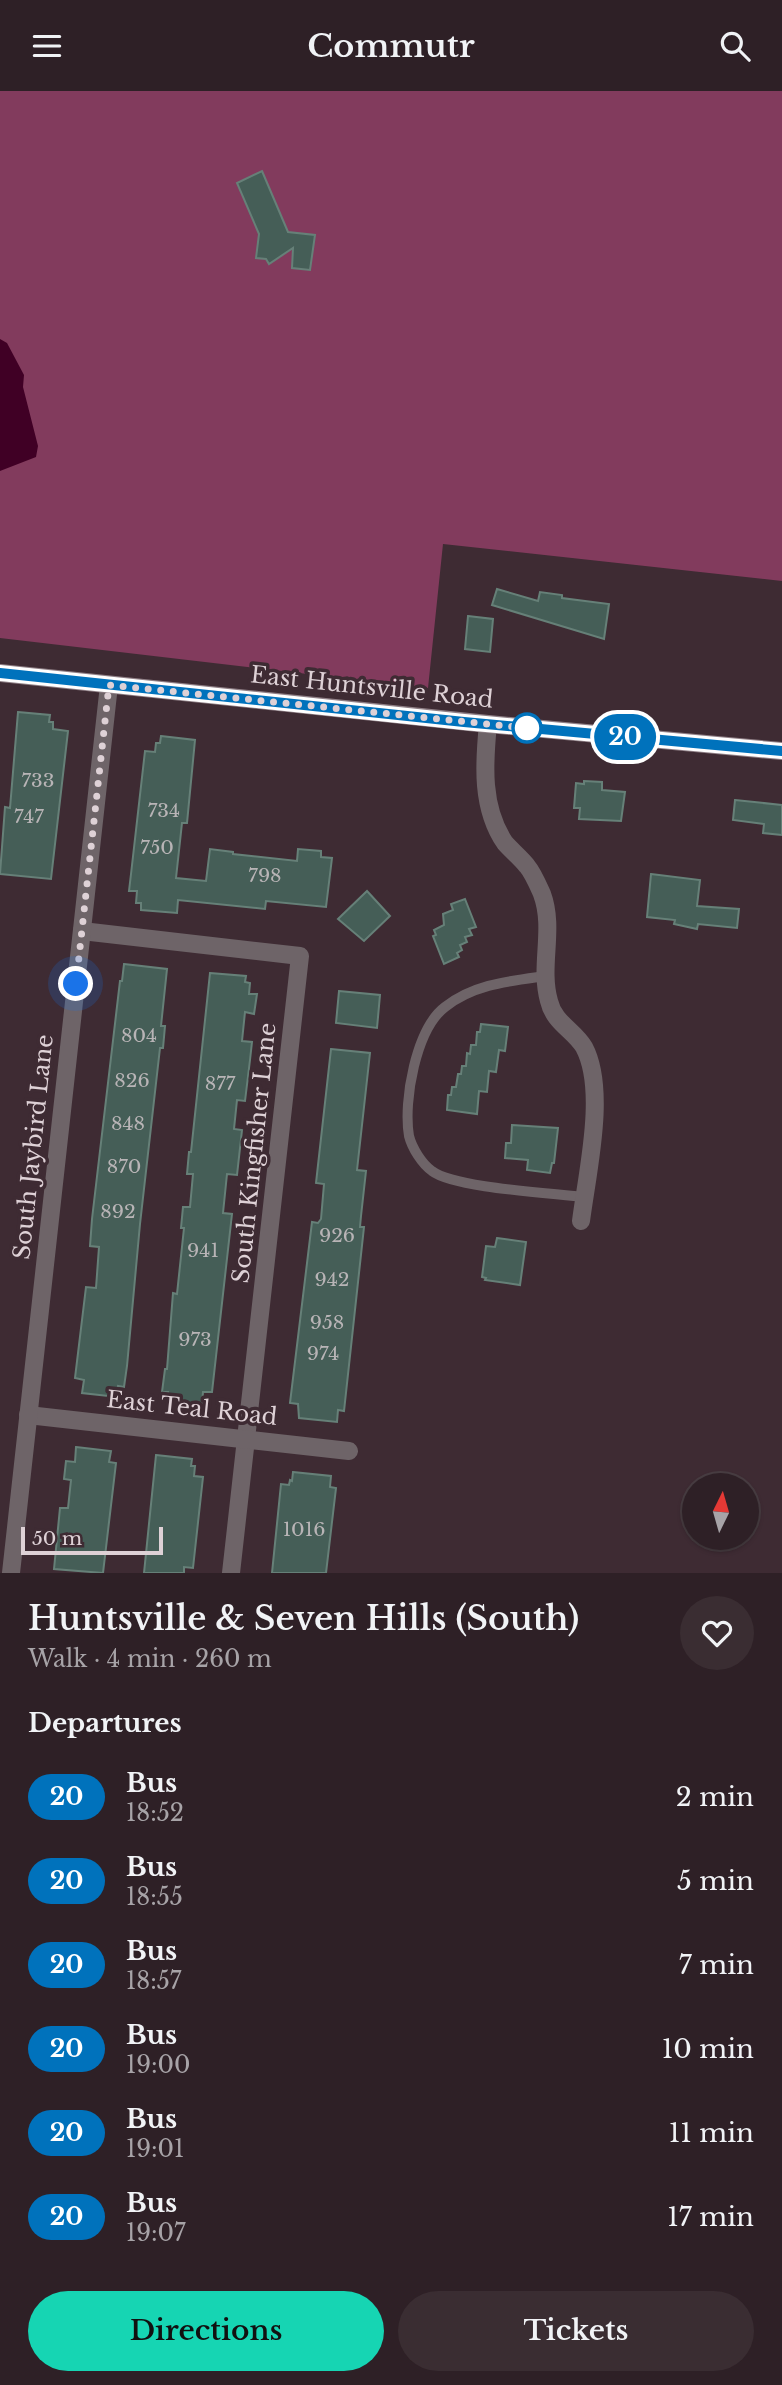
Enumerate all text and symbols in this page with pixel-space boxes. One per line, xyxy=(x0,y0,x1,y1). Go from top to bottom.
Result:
text: Commutr xyxy=(307,26,475,66)
icon: menu xyxy=(28,27,66,65)
icon: search xyxy=(716,27,754,65)
street label: East Huntsville Road xyxy=(249,660,495,714)
unlabelled marker xyxy=(512,713,542,743)
line badge: 20 xyxy=(594,714,656,760)
text: 20 xyxy=(608,722,642,751)
house number: 733 xyxy=(22,769,54,792)
house number: 734 xyxy=(148,799,180,822)
house number: 747 xyxy=(14,805,44,828)
house number: 750 xyxy=(140,836,174,859)
house number: 798 xyxy=(248,864,282,887)
your location xyxy=(58,966,93,1001)
street label: South Kingfisher Lane xyxy=(226,1021,282,1285)
house number: 804 xyxy=(121,1024,157,1047)
street label: South Jaybird Lane xyxy=(7,1033,59,1261)
house number: 826 xyxy=(114,1069,150,1092)
house number: 877 xyxy=(205,1072,236,1095)
house number: 848 xyxy=(111,1112,145,1135)
house number: 870 xyxy=(107,1155,141,1178)
house number: 892 xyxy=(100,1200,136,1223)
house number: 926 xyxy=(319,1224,355,1247)
house number: 941 xyxy=(187,1239,219,1262)
house number: 942 xyxy=(314,1268,350,1291)
house number: 958 xyxy=(310,1311,344,1334)
house number: 973 xyxy=(178,1328,212,1351)
house number: 974 xyxy=(307,1342,339,1365)
street label: East Teal Road xyxy=(105,1385,279,1431)
north arrow xyxy=(682,1473,760,1551)
map controls xyxy=(682,1473,759,1550)
house number: 1016 xyxy=(283,1518,325,1541)
scale bar xyxy=(21,1524,163,1556)
text: 50 m xyxy=(32,1527,82,1550)
button: heart xyxy=(680,1596,754,1670)
text: Huntsville & Seven Hills (South) xyxy=(28,1598,579,1639)
text: Walk · 4 min · 260 m xyxy=(28,1645,272,1673)
text: Departures xyxy=(28,1707,182,1739)
text: Bus xyxy=(126,1767,177,1799)
text: 2 min xyxy=(676,1781,754,1813)
text: 20 xyxy=(50,1782,83,1811)
text: 18:52 xyxy=(126,1799,184,1827)
text: Bus xyxy=(126,1851,177,1883)
text: 5 min xyxy=(677,1865,754,1897)
text: 20 xyxy=(50,1866,83,1895)
text: 18:55 xyxy=(126,1883,183,1911)
text: Bus xyxy=(126,1935,177,1967)
text: 7 min xyxy=(679,1949,754,1981)
text: 20 xyxy=(50,1950,83,1979)
text: 18:57 xyxy=(126,1967,181,1995)
text: Bus xyxy=(126,2019,177,2051)
text: 10 min xyxy=(662,2033,754,2065)
text: 20 xyxy=(50,2034,83,2063)
text: 19:00 xyxy=(126,2051,190,2079)
text: Bus xyxy=(126,2103,177,2135)
text: 11 min xyxy=(669,2117,754,2149)
text: 20 xyxy=(50,2118,83,2147)
text: 19:01 xyxy=(126,2135,184,2163)
text: Bus xyxy=(126,2187,177,2219)
text: 17 min xyxy=(667,2201,754,2233)
text: 20 xyxy=(50,2202,83,2231)
text: 19:07 xyxy=(126,2219,186,2247)
button: Directions xyxy=(28,2291,384,2371)
button: Tickets xyxy=(398,2291,754,2371)

